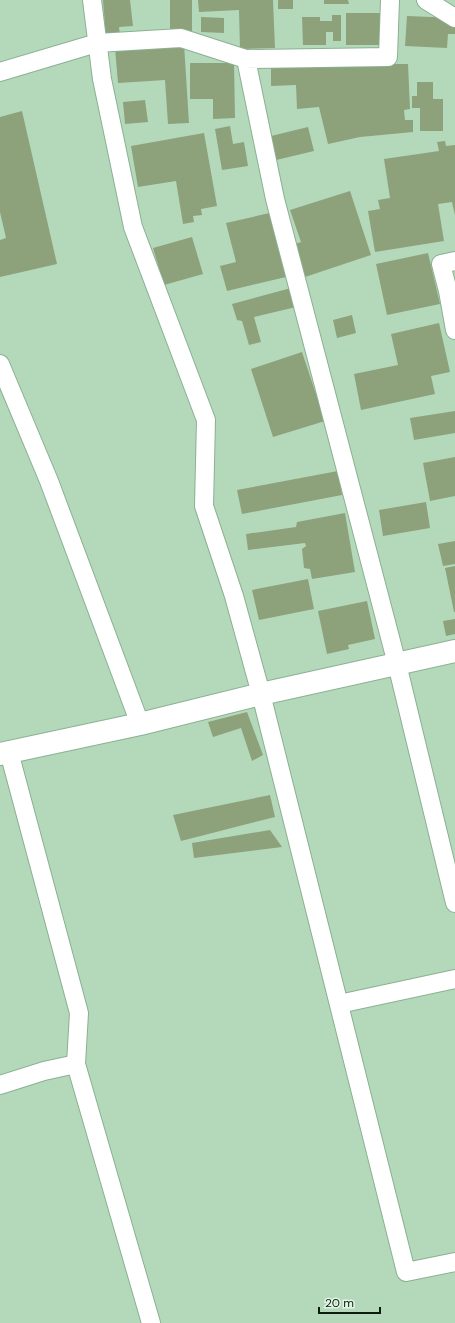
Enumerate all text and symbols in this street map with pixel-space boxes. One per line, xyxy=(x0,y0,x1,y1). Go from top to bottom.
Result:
scale bar xyxy=(319,1289,380,1315)
text: 20 m xyxy=(325,1295,354,1311)

